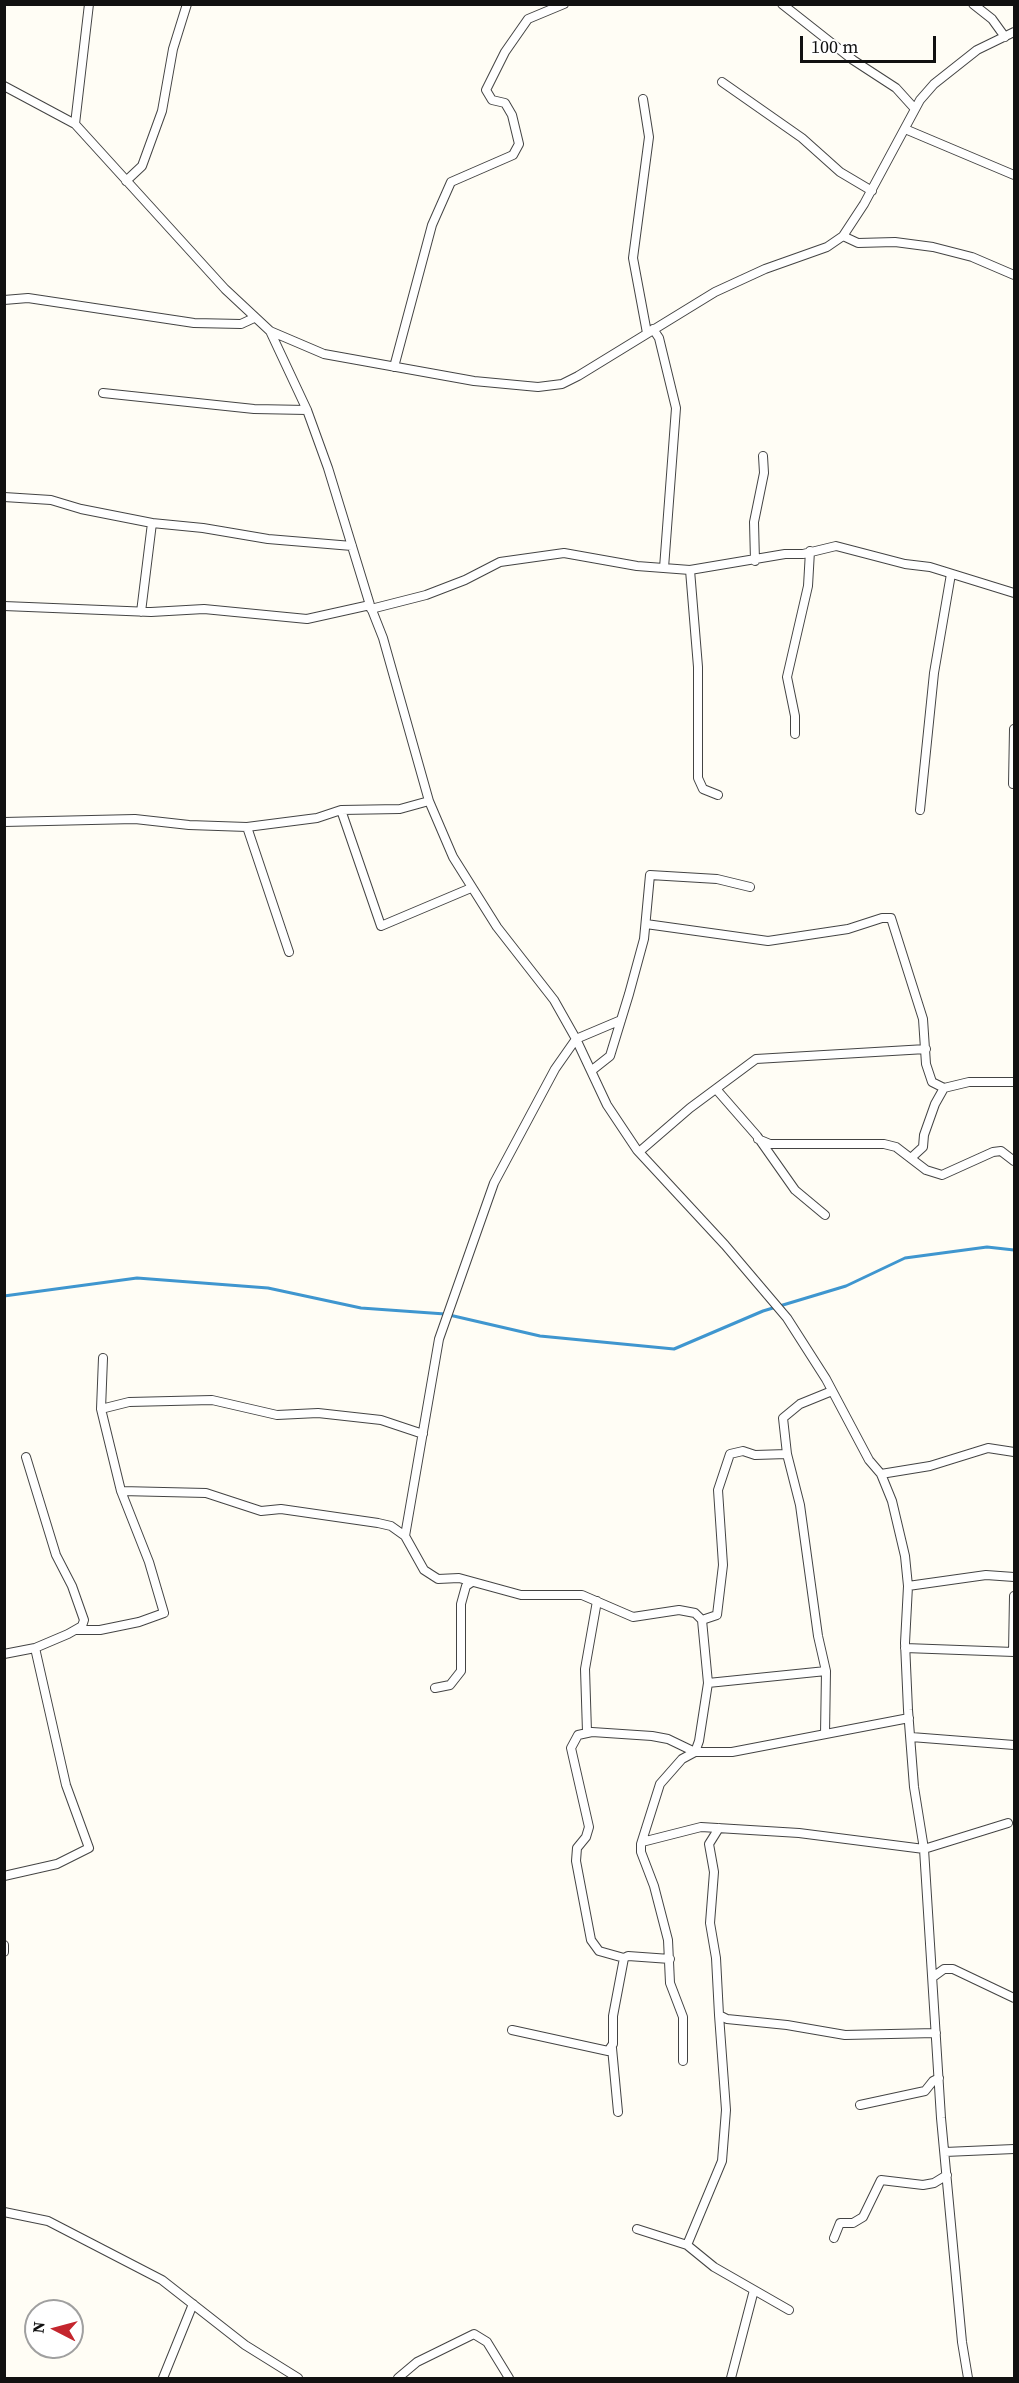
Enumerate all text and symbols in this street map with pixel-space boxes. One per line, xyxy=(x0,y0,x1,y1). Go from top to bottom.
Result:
scale bar xyxy=(803,24,940,62)
text: 100 m xyxy=(811,34,858,59)
north arrow xyxy=(24,2299,84,2359)
text: N xyxy=(27,2320,50,2334)

